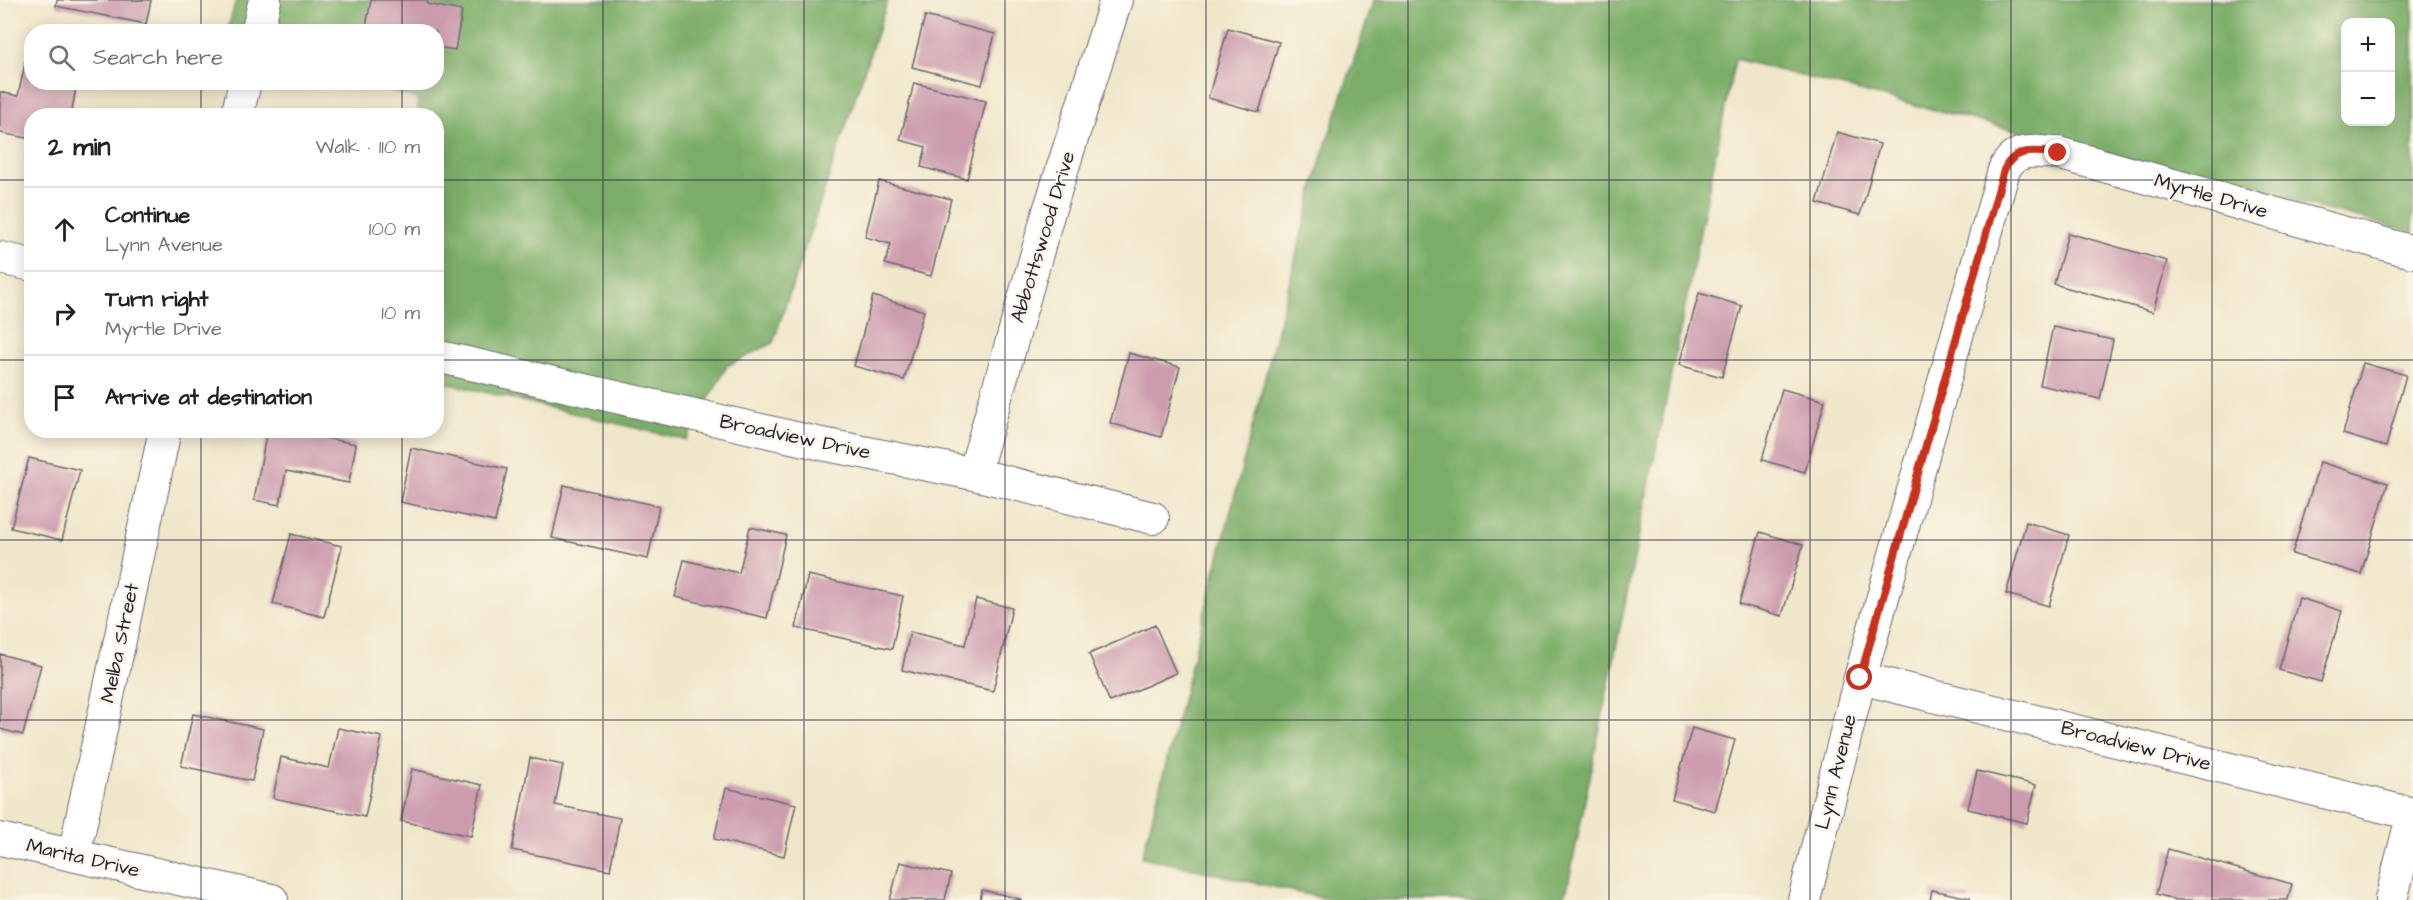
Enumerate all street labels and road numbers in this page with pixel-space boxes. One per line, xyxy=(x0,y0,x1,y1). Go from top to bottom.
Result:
street label: Abbottswood Drive xyxy=(1004,148,1082,326)
street label: Myrtle Drive xyxy=(2151,166,2271,227)
street label: Broadview Drive xyxy=(717,407,873,467)
street label: Melba Street xyxy=(94,581,146,705)
street label: Lynn Avenue xyxy=(1808,711,1865,833)
street label: Broadview Drive xyxy=(2058,714,2214,778)
street label: Marita Drive xyxy=(24,831,142,885)

